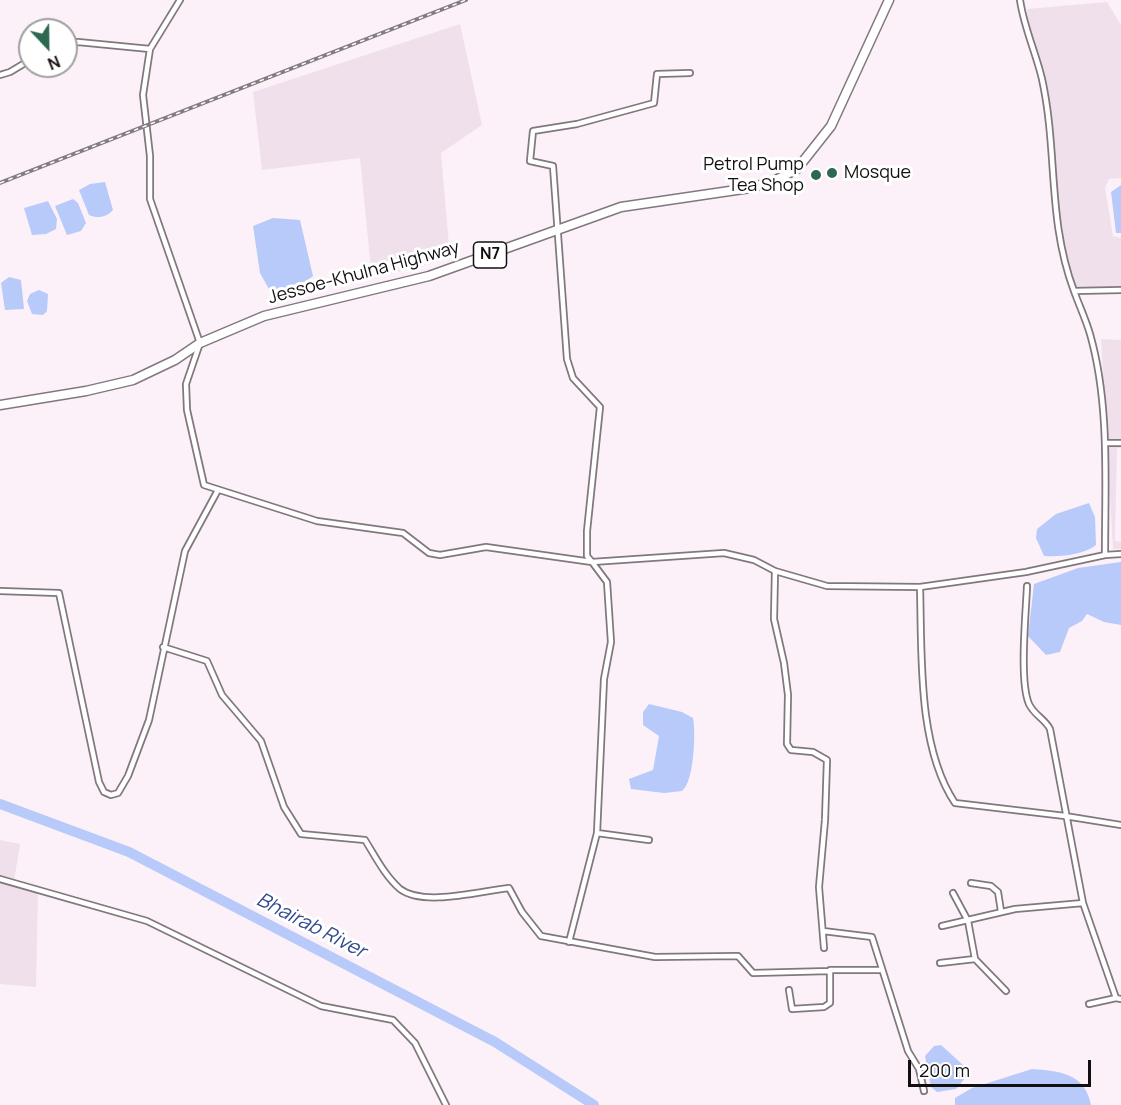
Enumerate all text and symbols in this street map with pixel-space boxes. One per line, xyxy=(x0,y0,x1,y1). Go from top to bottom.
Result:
north arrow xyxy=(18,18,78,78)
text: N xyxy=(45,50,63,75)
place label: Petrol Pump Tea Shop xyxy=(703,154,804,196)
place label: Mosque xyxy=(844,162,911,184)
marker: Mosque xyxy=(825,166,839,180)
marker: Petrol Pump Tea Shop xyxy=(809,168,823,182)
street label: Jessoe-Khulna Highway xyxy=(266,237,462,309)
road number: N7 xyxy=(474,242,506,268)
water label: Bhairab River xyxy=(252,888,370,964)
scale bar xyxy=(911,1048,1094,1086)
text: 200 m xyxy=(919,1058,970,1082)

